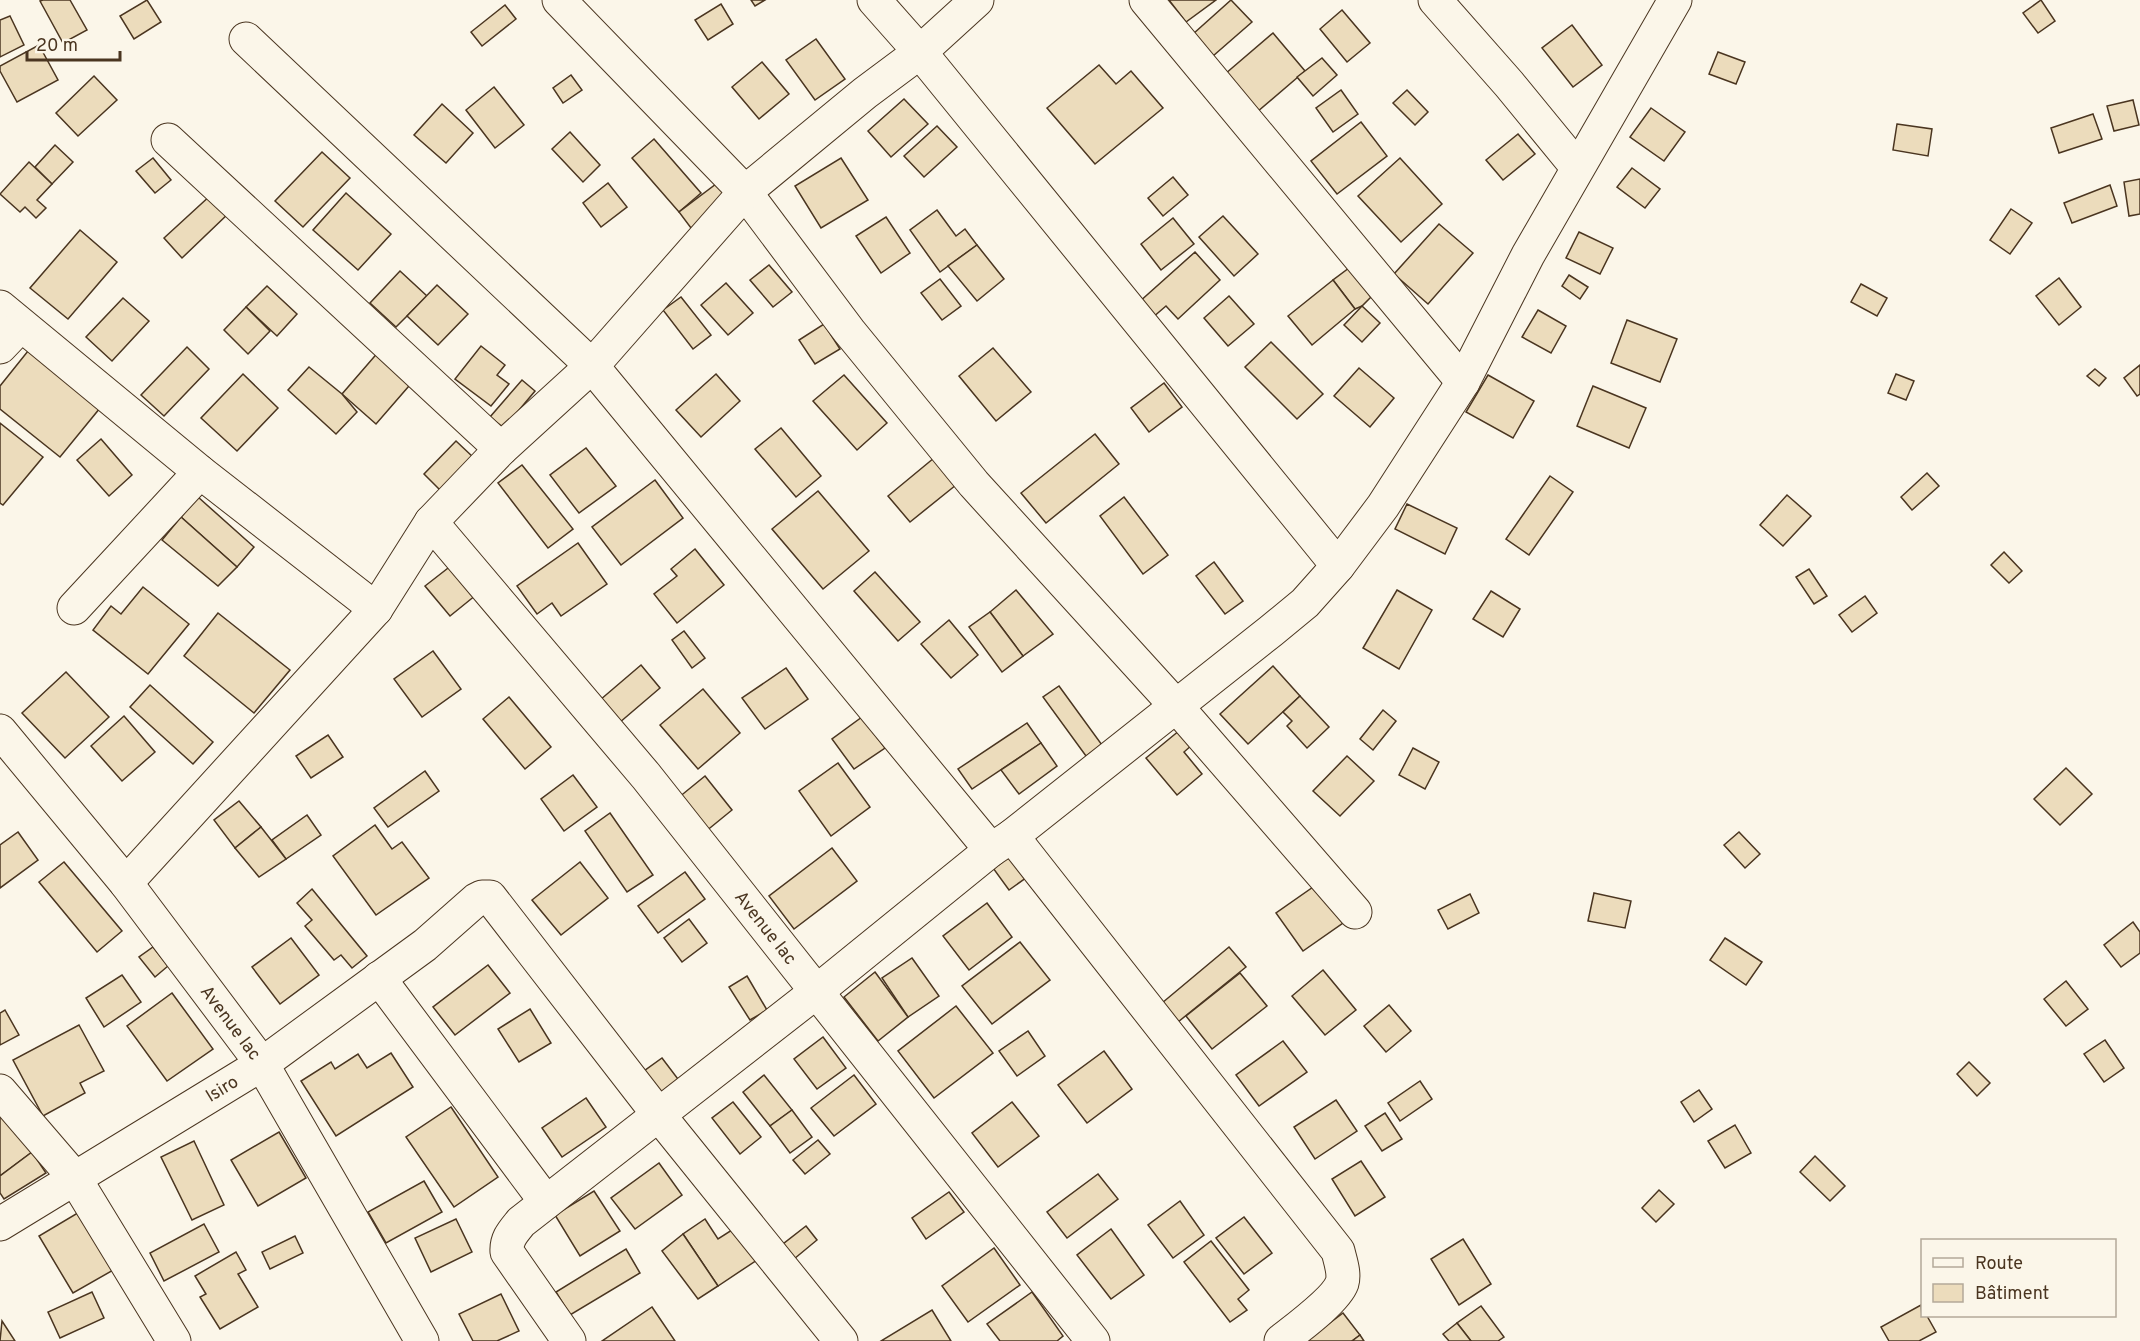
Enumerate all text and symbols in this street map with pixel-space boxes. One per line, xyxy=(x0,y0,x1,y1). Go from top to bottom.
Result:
scale bar xyxy=(27,24,120,62)
text: 20 m xyxy=(36,35,78,58)
street label: Avenue lac xyxy=(728,887,801,970)
street label: Avenue lac xyxy=(194,981,265,1066)
street label: Isiro xyxy=(202,1071,243,1109)
legend xyxy=(1921,1239,2116,1317)
text: Route xyxy=(1975,1253,2023,1276)
text: Bâtiment xyxy=(1975,1283,2049,1306)

